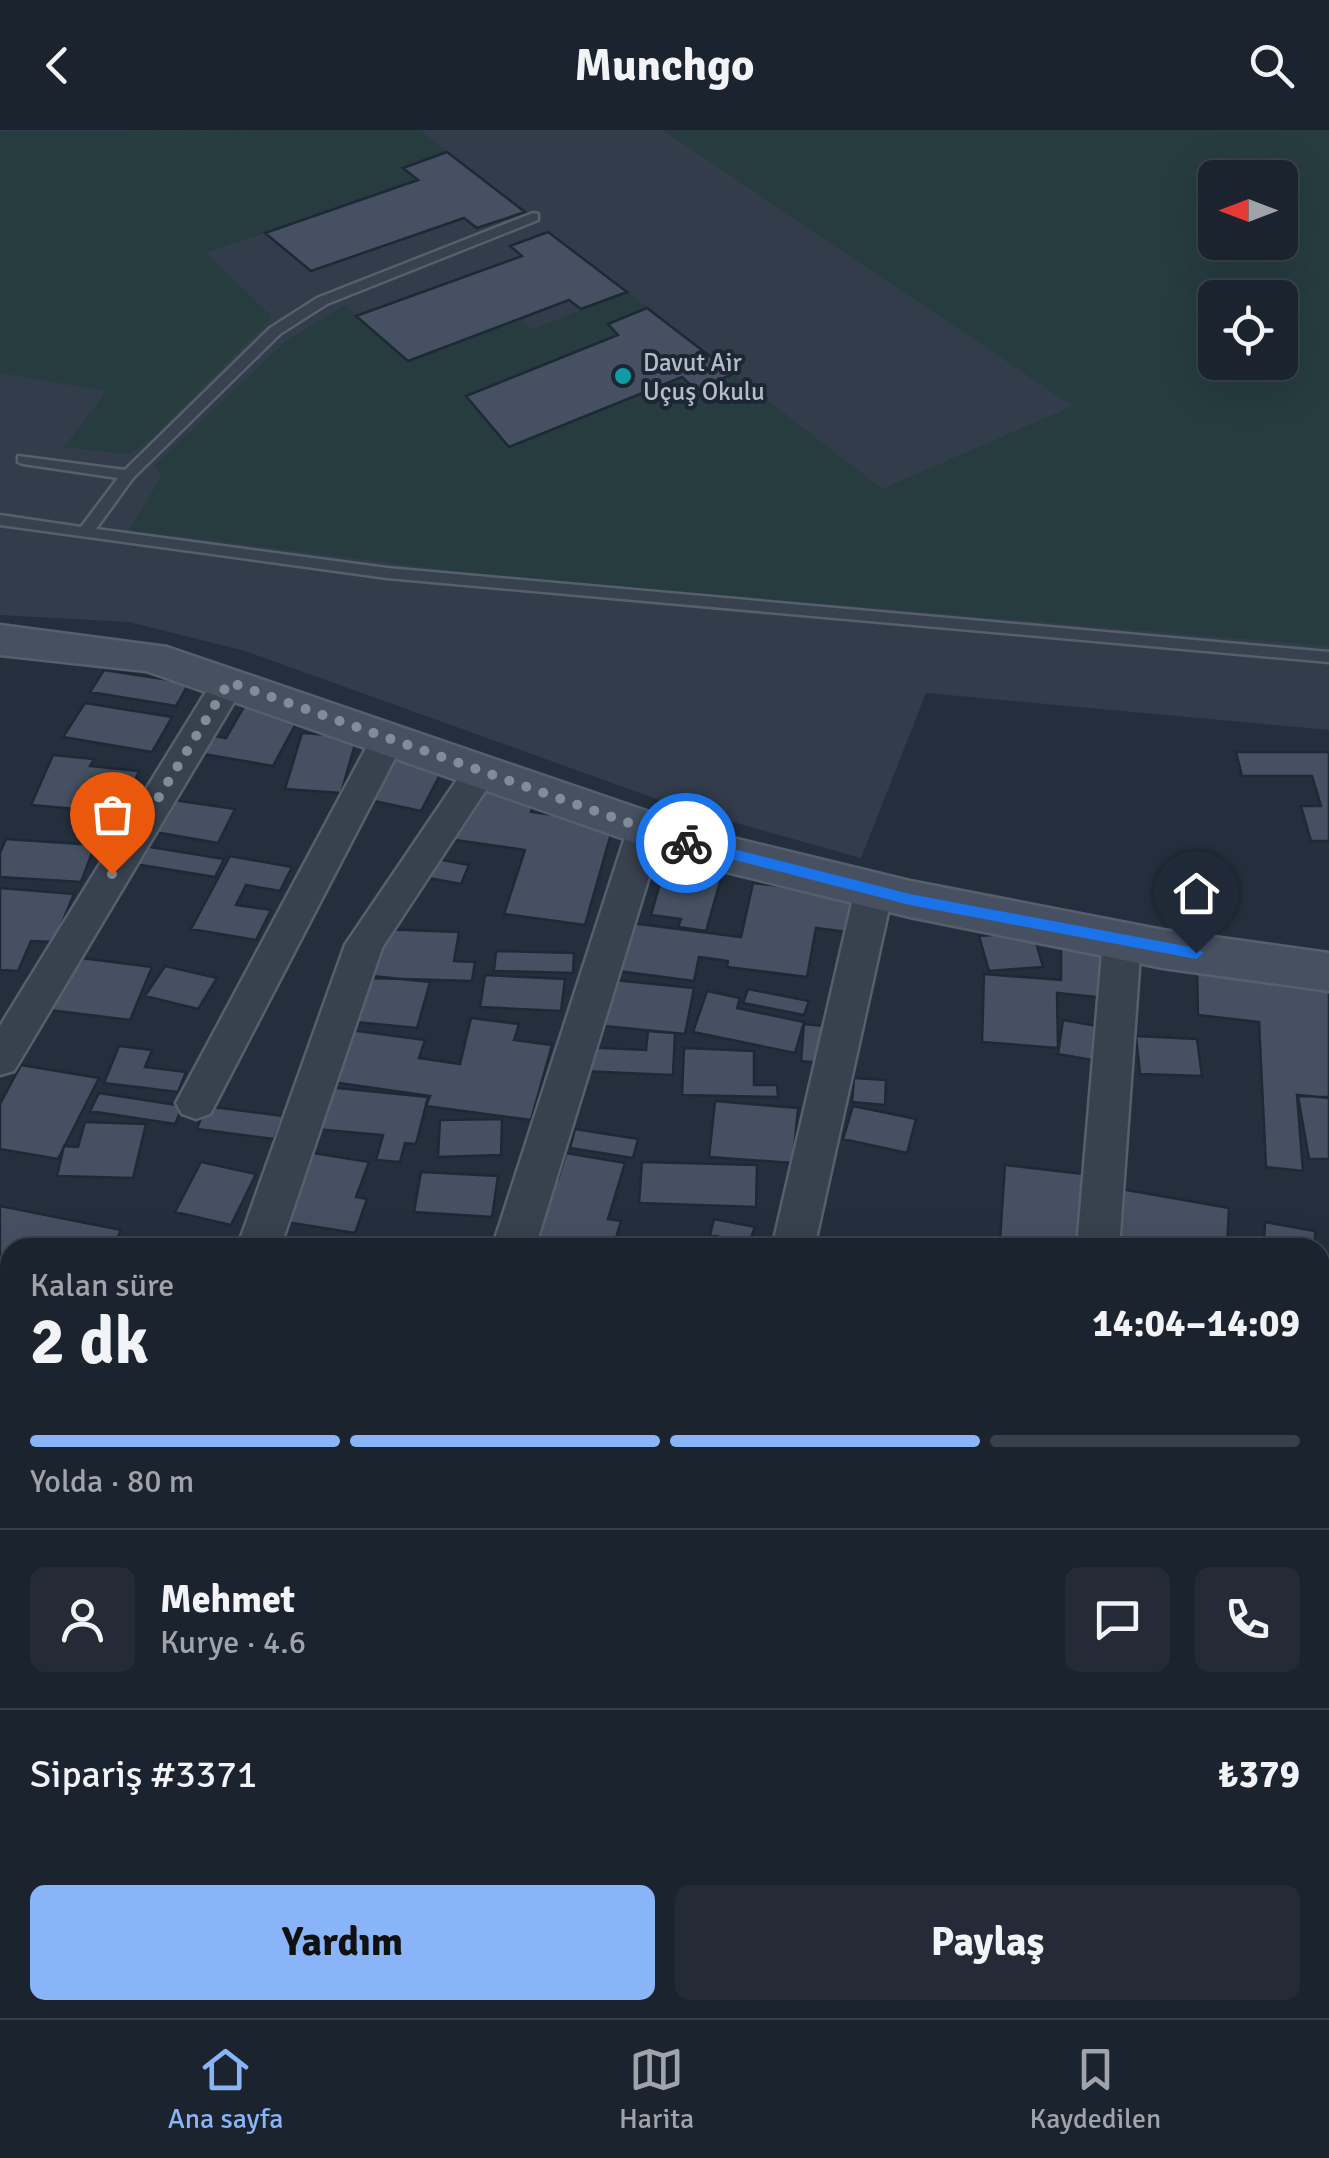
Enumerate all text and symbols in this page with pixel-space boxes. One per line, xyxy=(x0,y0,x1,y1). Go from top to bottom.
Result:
icon: back xyxy=(30,38,85,93)
text: Munchgo xyxy=(574,38,755,93)
icon: search xyxy=(1244,38,1299,93)
north arrow xyxy=(1198,160,1298,260)
map controls xyxy=(1198,160,1298,380)
button: locate xyxy=(1198,280,1298,380)
place label: Davut Air Uçuş Okulu xyxy=(643,347,765,407)
marker: Davut Air Uçuş Okulu xyxy=(612,365,634,387)
pin xyxy=(70,772,155,875)
icon: bag xyxy=(85,787,140,842)
courier xyxy=(636,793,736,893)
icon: bike xyxy=(659,816,714,871)
pin xyxy=(1154,851,1239,954)
icon: home xyxy=(1169,866,1224,921)
text: Kalan süre xyxy=(30,1266,174,1305)
text: 14:04–14:09 xyxy=(1092,1300,1300,1347)
text: 2 dk xyxy=(30,1302,148,1382)
text: Yolda · 80 m xyxy=(30,1462,194,1501)
button: person xyxy=(30,1567,135,1672)
button: chat xyxy=(1065,1567,1170,1672)
button: phone xyxy=(1195,1567,1300,1672)
text: Mehmet xyxy=(160,1576,295,1623)
text: Kurye · 4.6 xyxy=(160,1623,306,1662)
text: Sipariş #3371 xyxy=(30,1751,257,1798)
text: ₺379 xyxy=(1218,1751,1300,1798)
button: Yardım xyxy=(30,1885,655,2000)
button: Paylaş xyxy=(675,1885,1300,2000)
tab: Ana sayfa xyxy=(168,2042,284,2136)
tab: Harita xyxy=(619,2042,694,2136)
tab: Kaydedilen xyxy=(1029,2042,1161,2136)

